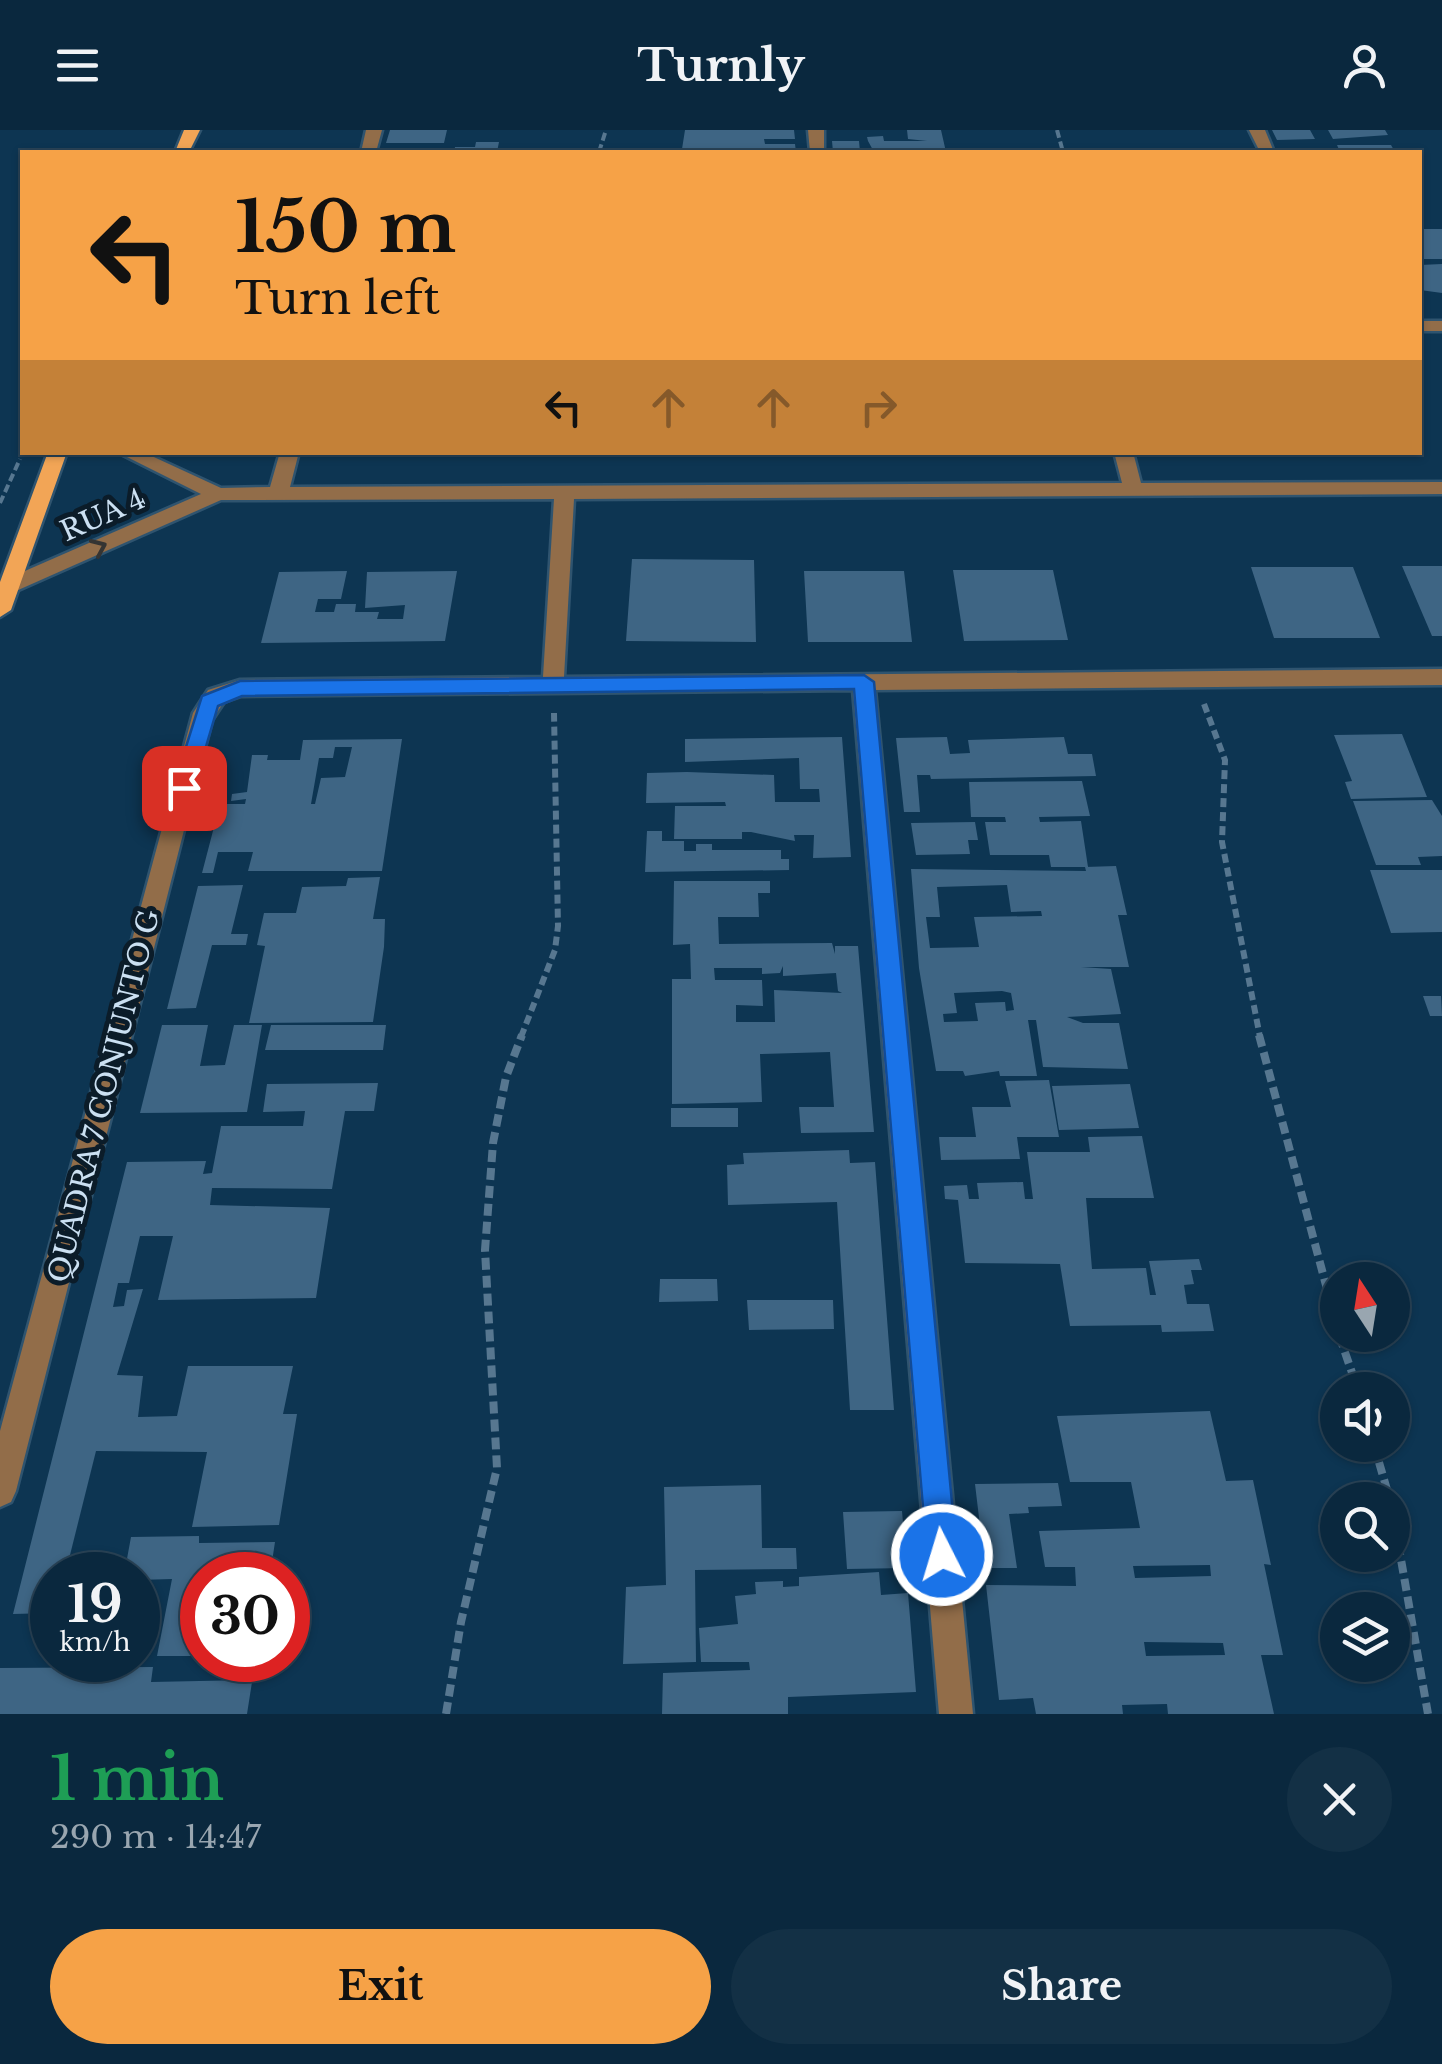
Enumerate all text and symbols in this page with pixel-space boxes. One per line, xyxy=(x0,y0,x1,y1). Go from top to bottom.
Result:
text: Turnly xyxy=(637,37,805,93)
icon: menu xyxy=(50,38,105,93)
icon: person xyxy=(1337,38,1392,93)
text: 150 m xyxy=(235,184,456,271)
icon: left xyxy=(70,190,200,320)
text: Turn left xyxy=(235,270,440,326)
icon: left xyxy=(536,380,591,435)
icon: ahead xyxy=(641,380,696,435)
icon: ahead xyxy=(746,380,801,435)
icon: right xyxy=(851,380,906,435)
street label: RUA 4 xyxy=(55,481,151,549)
one-way arrow xyxy=(89,539,107,559)
pin xyxy=(142,746,227,831)
icon: arrive xyxy=(157,761,212,816)
street label: QUADRA 7 CONJUNTO G xyxy=(41,906,167,1286)
north arrow xyxy=(1320,1262,1410,1352)
map controls xyxy=(1320,1262,1410,1682)
button: sound xyxy=(1320,1372,1410,1462)
button: search xyxy=(1320,1482,1410,1572)
position arrow xyxy=(890,1503,994,1607)
speed limit sign: 30 xyxy=(180,1552,310,1682)
text: 19 xyxy=(67,1573,123,1636)
button: layers xyxy=(1320,1592,1410,1682)
text: km/h xyxy=(60,1627,130,1658)
text: 1 min xyxy=(50,1742,224,1816)
button: close xyxy=(1287,1747,1392,1852)
text: 290 m · 14:47 xyxy=(50,1817,261,1857)
button: Exit xyxy=(50,1929,711,2044)
button: Share xyxy=(731,1929,1392,2044)

